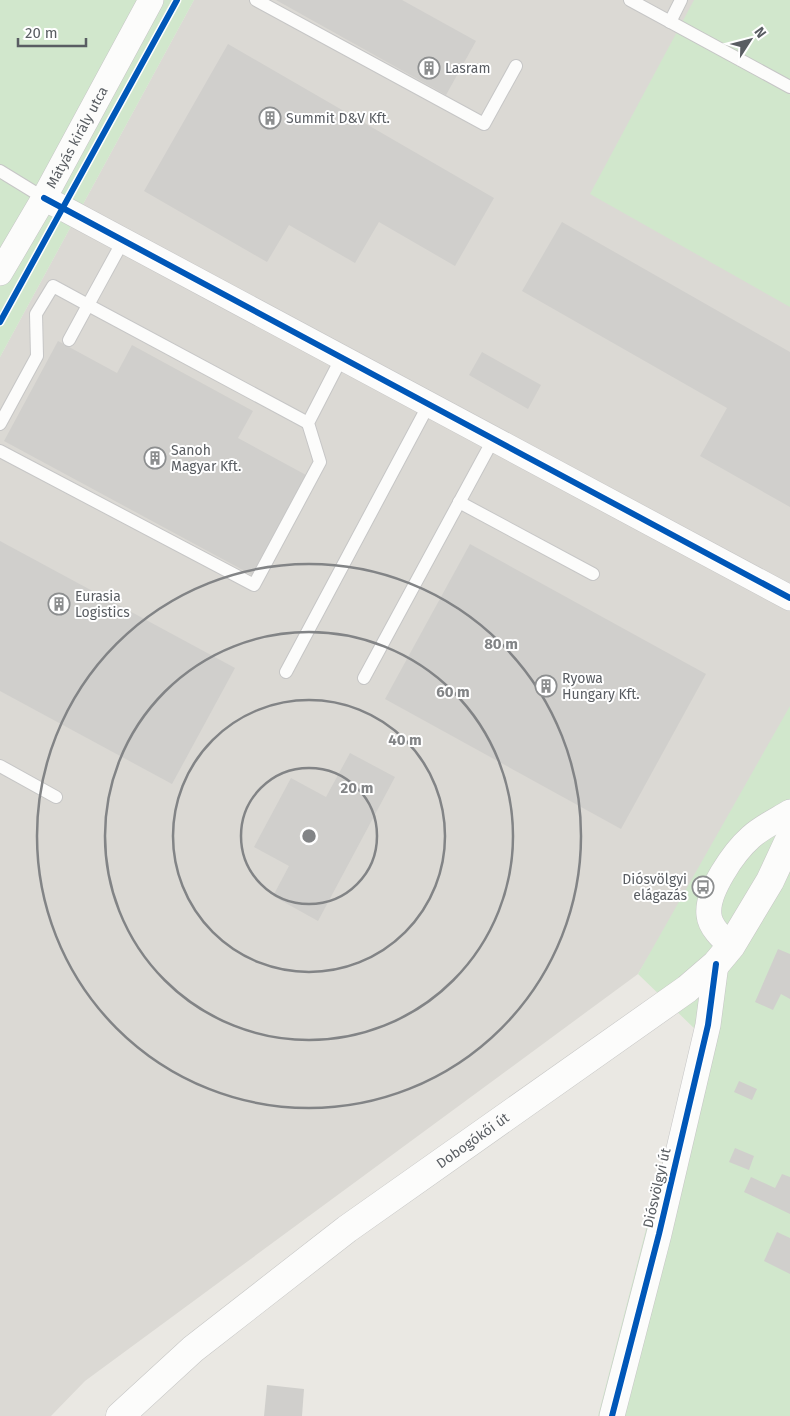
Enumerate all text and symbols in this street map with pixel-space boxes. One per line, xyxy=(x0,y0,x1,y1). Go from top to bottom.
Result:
scale bar xyxy=(18,15,85,47)
north arrow xyxy=(725,15,775,65)
text: 20 m xyxy=(25,24,58,42)
text: N xyxy=(751,24,770,41)
building icon: Lasram xyxy=(417,56,441,80)
place label: Lasram xyxy=(445,60,490,77)
street label: Mátyás király utca xyxy=(42,83,111,191)
building icon: Summit D&V Kft. xyxy=(258,106,282,130)
place label: Summit D&V Kft. xyxy=(286,110,390,127)
place label: Sanoh Magyar Kft. xyxy=(171,442,241,475)
building icon: Sanoh Magyar Kft. xyxy=(143,446,167,470)
place label: Eurasia Logistics xyxy=(75,588,130,621)
building icon: Eurasia Logistics xyxy=(47,592,71,616)
text: 80 m xyxy=(484,635,518,653)
place label: Ryowa Hungary Kft. xyxy=(562,670,640,703)
building icon: Ryowa Hungary Kft. xyxy=(534,674,558,698)
text: 60 m xyxy=(436,683,470,701)
text: 40 m xyxy=(388,731,422,749)
text: 20 m xyxy=(341,779,373,797)
centre of rings xyxy=(300,827,318,845)
place label: Diósvölgyi elágazás xyxy=(622,871,687,904)
bus stop icon: Diósvölgyi elágazás xyxy=(691,875,715,899)
street label: Dobogókői út xyxy=(433,1108,513,1172)
street label: Diósvölgyi út xyxy=(640,1145,675,1230)

